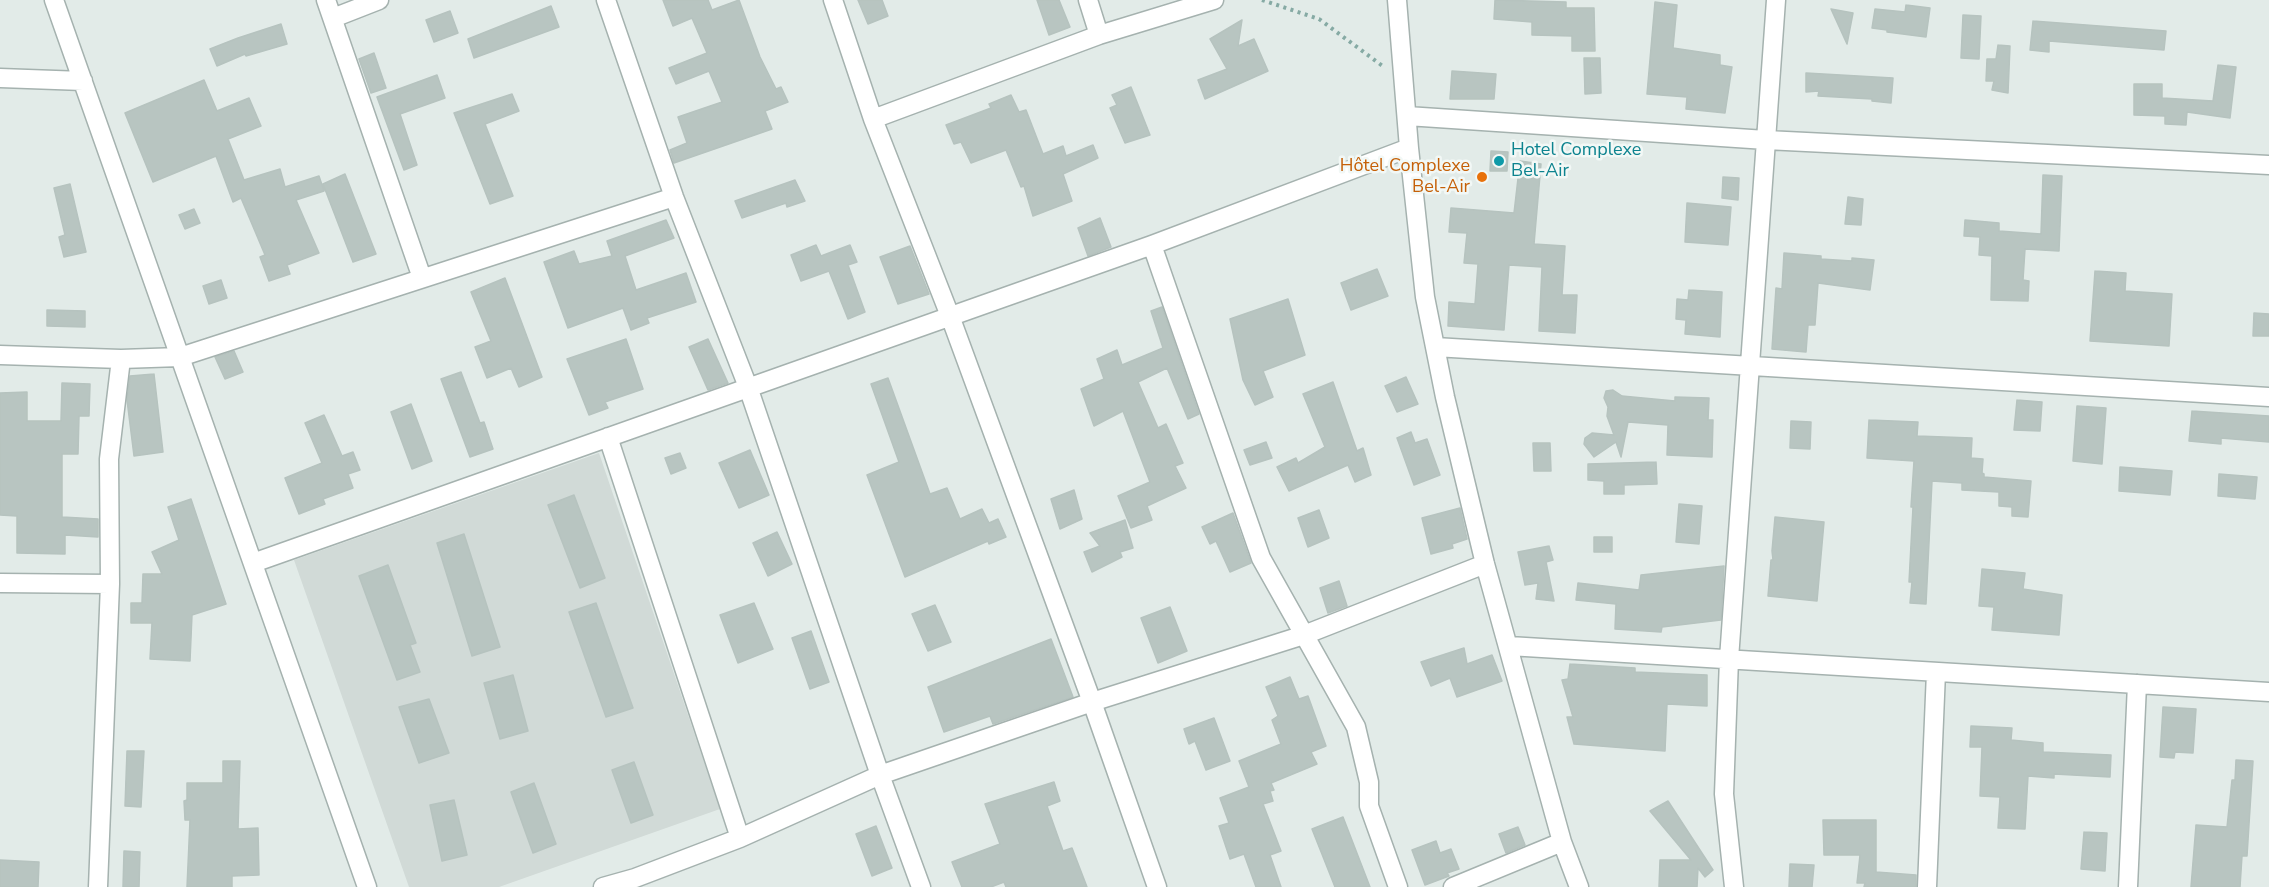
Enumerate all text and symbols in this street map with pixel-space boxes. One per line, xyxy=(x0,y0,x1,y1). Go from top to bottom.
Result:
place label: Hotel Complexe Bel-Air xyxy=(1511,140,1641,182)
marker: Hotel Complexe Bel-Air xyxy=(1492,154,1506,168)
place label: Hôtel Complexe Bel-Air xyxy=(1340,156,1470,198)
marker: Hôtel Complexe Bel-Air xyxy=(1475,170,1489,184)

